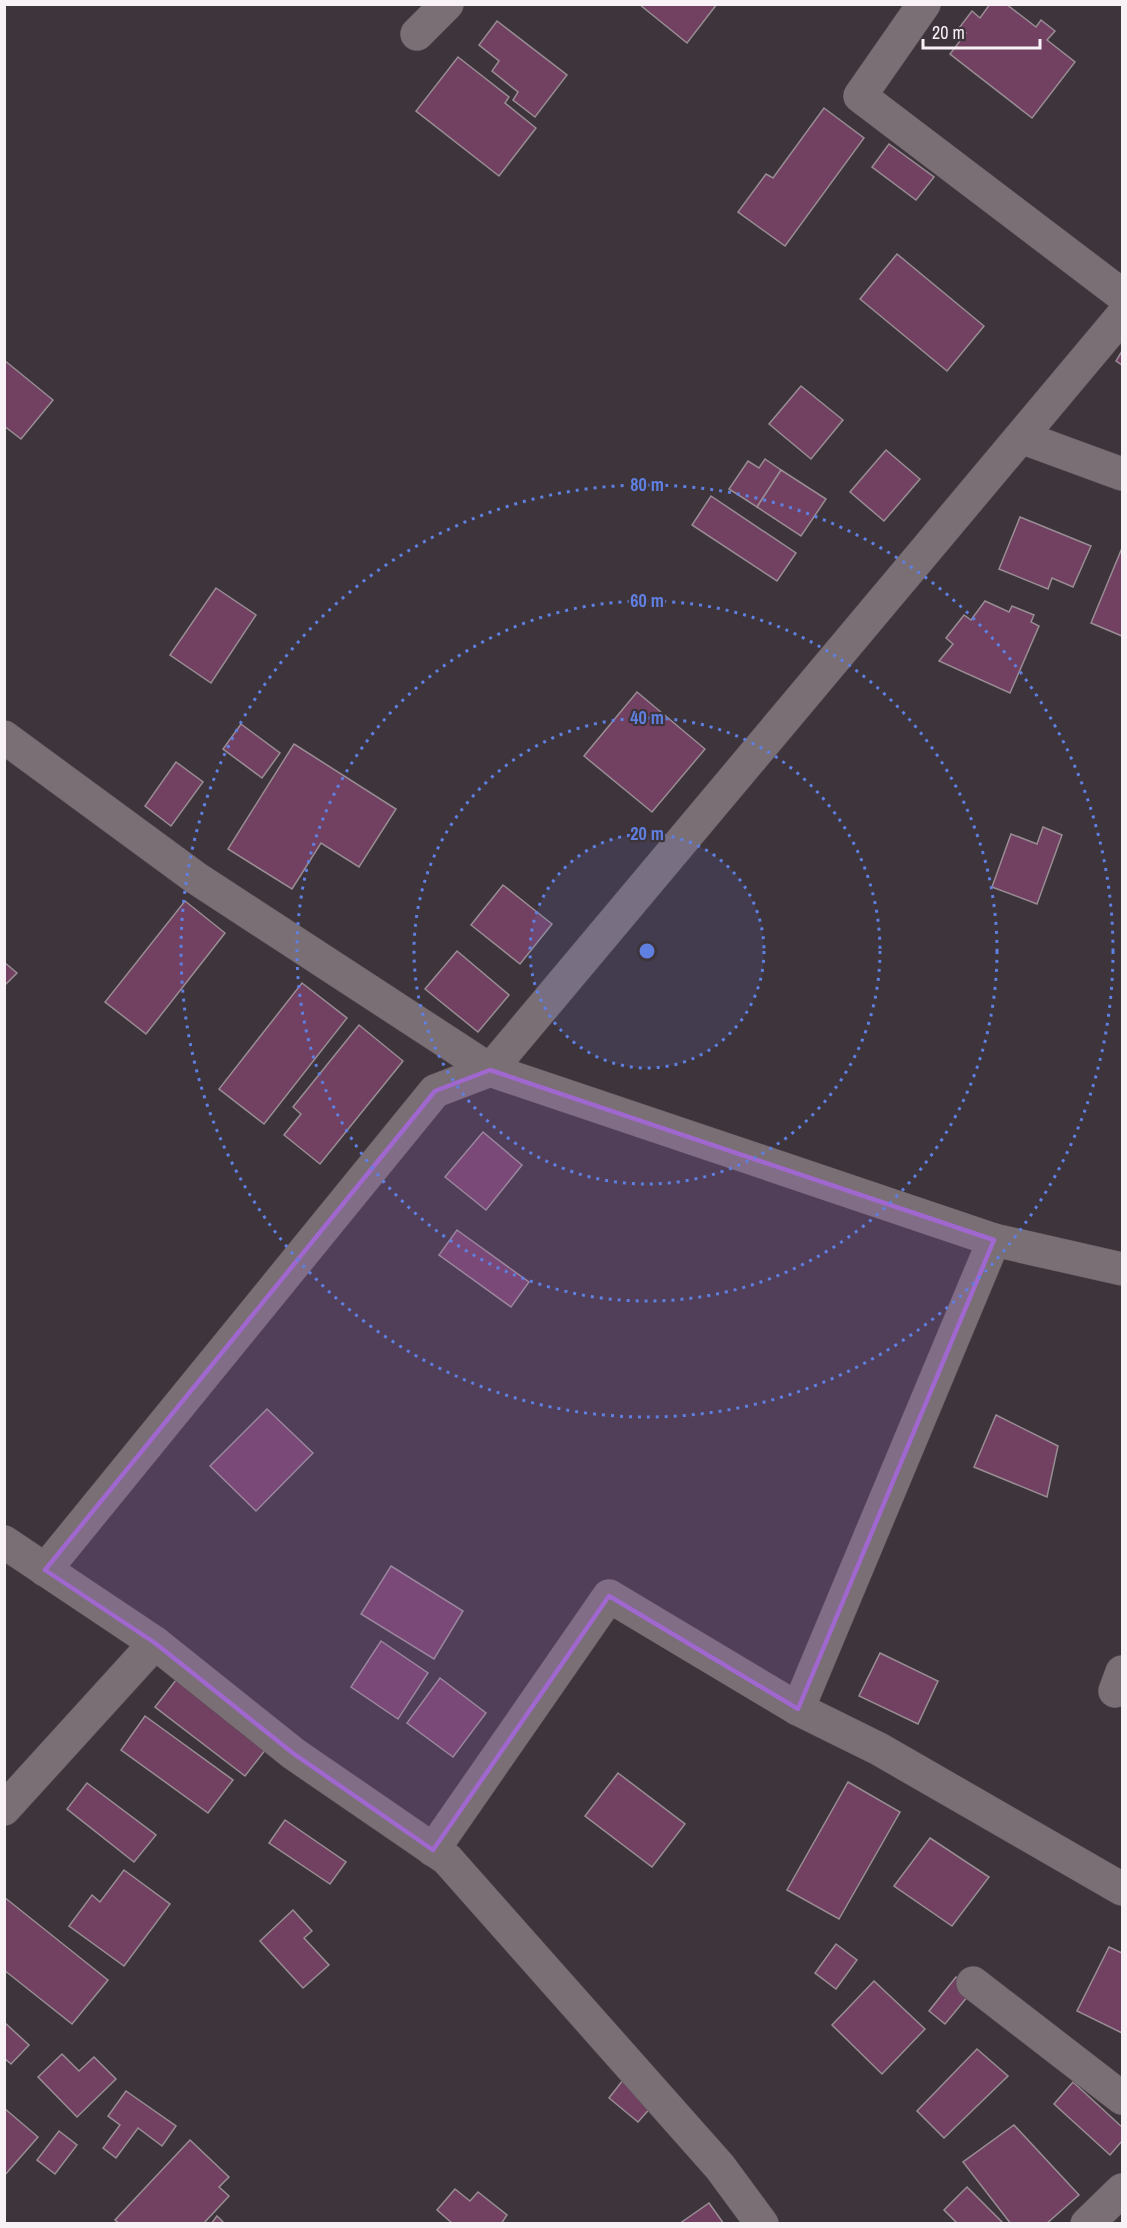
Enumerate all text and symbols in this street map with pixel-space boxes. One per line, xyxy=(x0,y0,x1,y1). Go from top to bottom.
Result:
scale bar xyxy=(923,12,1040,50)
text: 20 m xyxy=(932,20,965,45)
text: 80 m xyxy=(630,472,664,497)
text: 60 m xyxy=(630,588,664,613)
text: 40 m xyxy=(630,705,664,730)
text: 20 m xyxy=(630,821,664,846)
centre of rings xyxy=(637,941,657,961)

